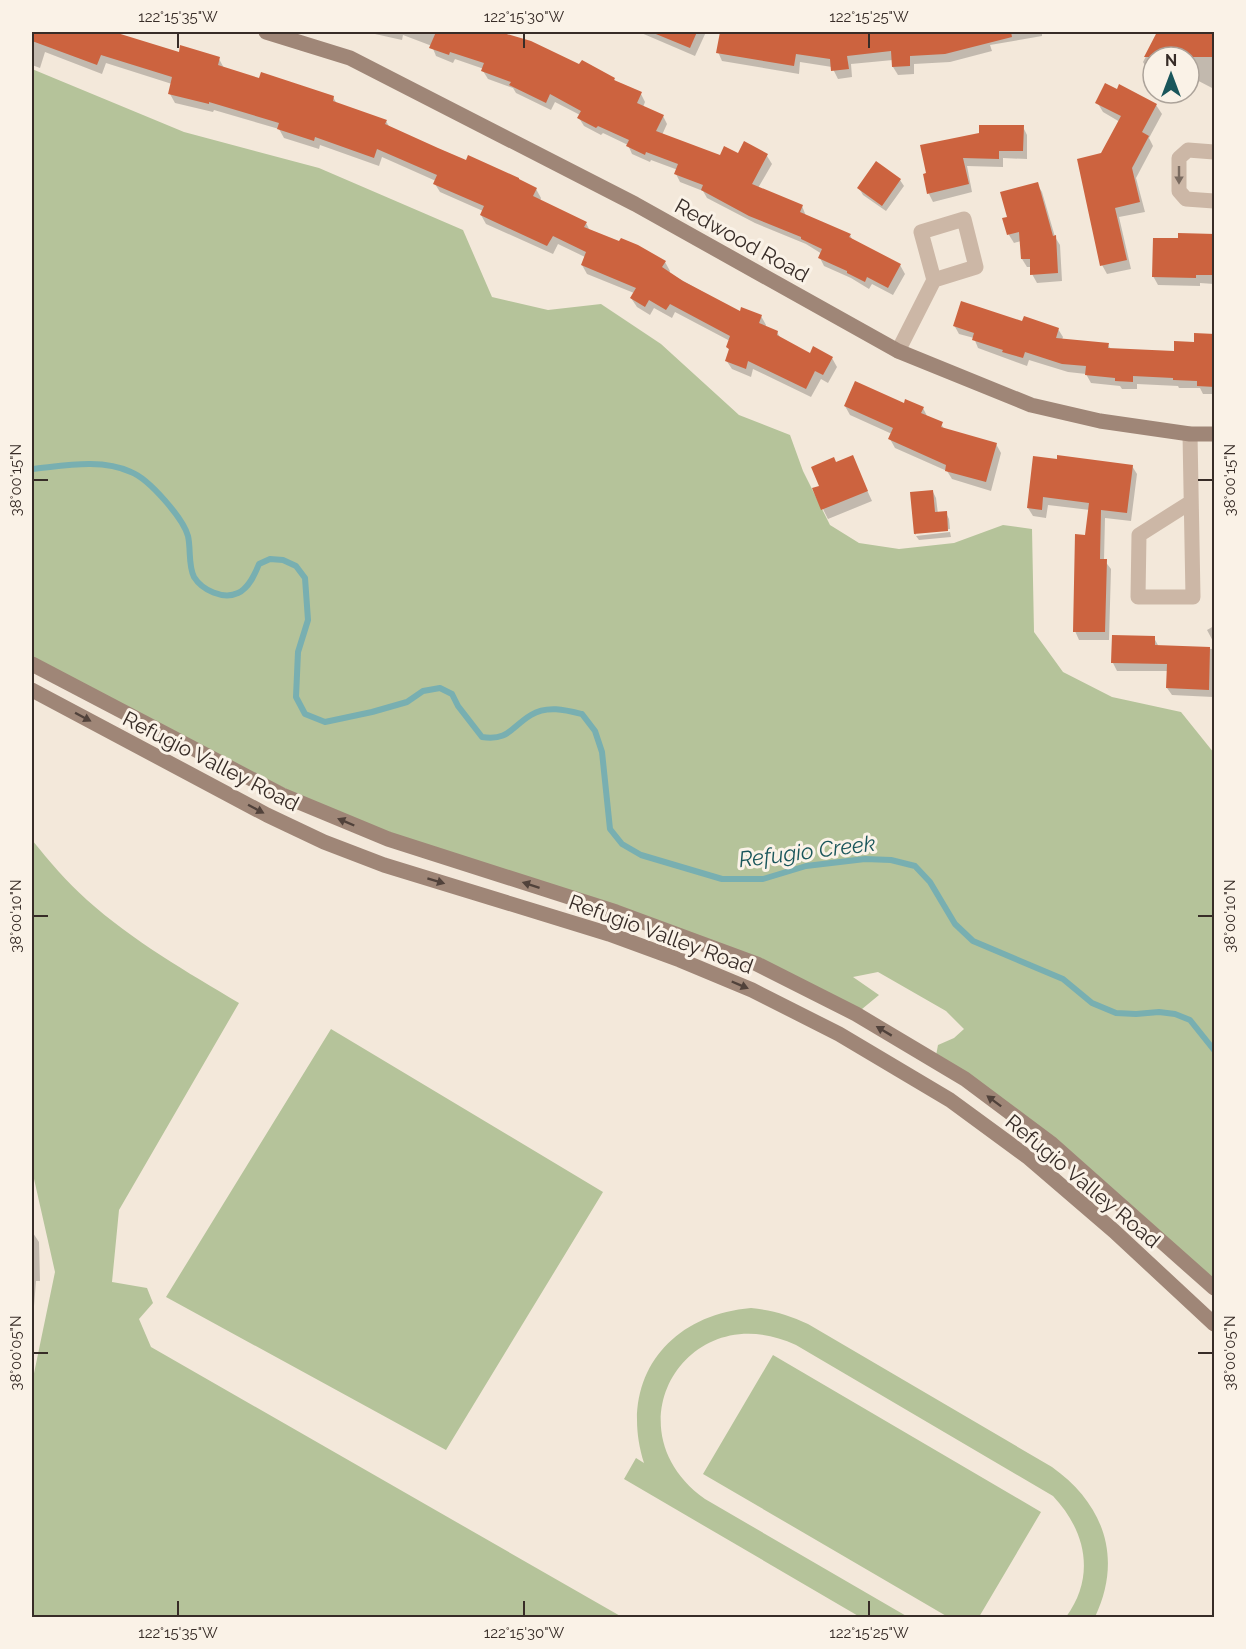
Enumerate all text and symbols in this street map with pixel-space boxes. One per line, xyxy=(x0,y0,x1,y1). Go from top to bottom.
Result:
text: 122°15'35"W xyxy=(138,8,218,26)
text: 122°15'30"W xyxy=(484,8,565,26)
text: 122°15'25"W xyxy=(829,8,909,26)
north arrow xyxy=(1141,45,1201,105)
text: N xyxy=(1165,51,1177,70)
one-way arrow xyxy=(1174,165,1184,184)
street label: Redwood Road xyxy=(671,193,813,287)
text: 38°00'15"N xyxy=(7,444,25,516)
text: 38°00'15"N xyxy=(1221,444,1239,516)
street label: Refugio Valley Road xyxy=(119,706,303,816)
one-way arrow xyxy=(74,712,92,722)
one-way arrow xyxy=(247,804,264,814)
one-way arrow xyxy=(337,817,355,826)
water label: Refugio Creek xyxy=(737,830,877,872)
one-way arrow xyxy=(427,877,445,886)
text: 38°00'10"N xyxy=(7,879,25,953)
text: 38°00'10"N xyxy=(1221,879,1239,953)
one-way arrow xyxy=(522,880,540,889)
street label: Refugio Valley Road xyxy=(565,889,757,979)
one-way arrow xyxy=(731,980,749,990)
one-way arrow xyxy=(876,1026,892,1037)
one-way arrow xyxy=(986,1094,1002,1107)
street label: Refugio Valley Road xyxy=(1001,1109,1165,1253)
text: 38°00'05"N xyxy=(7,1315,25,1391)
text: 38°00'05"N xyxy=(1221,1315,1239,1391)
text: 122°15'35"W xyxy=(138,1624,218,1642)
text: 122°15'30"W xyxy=(484,1624,565,1642)
text: 122°15'25"W xyxy=(829,1624,909,1642)

